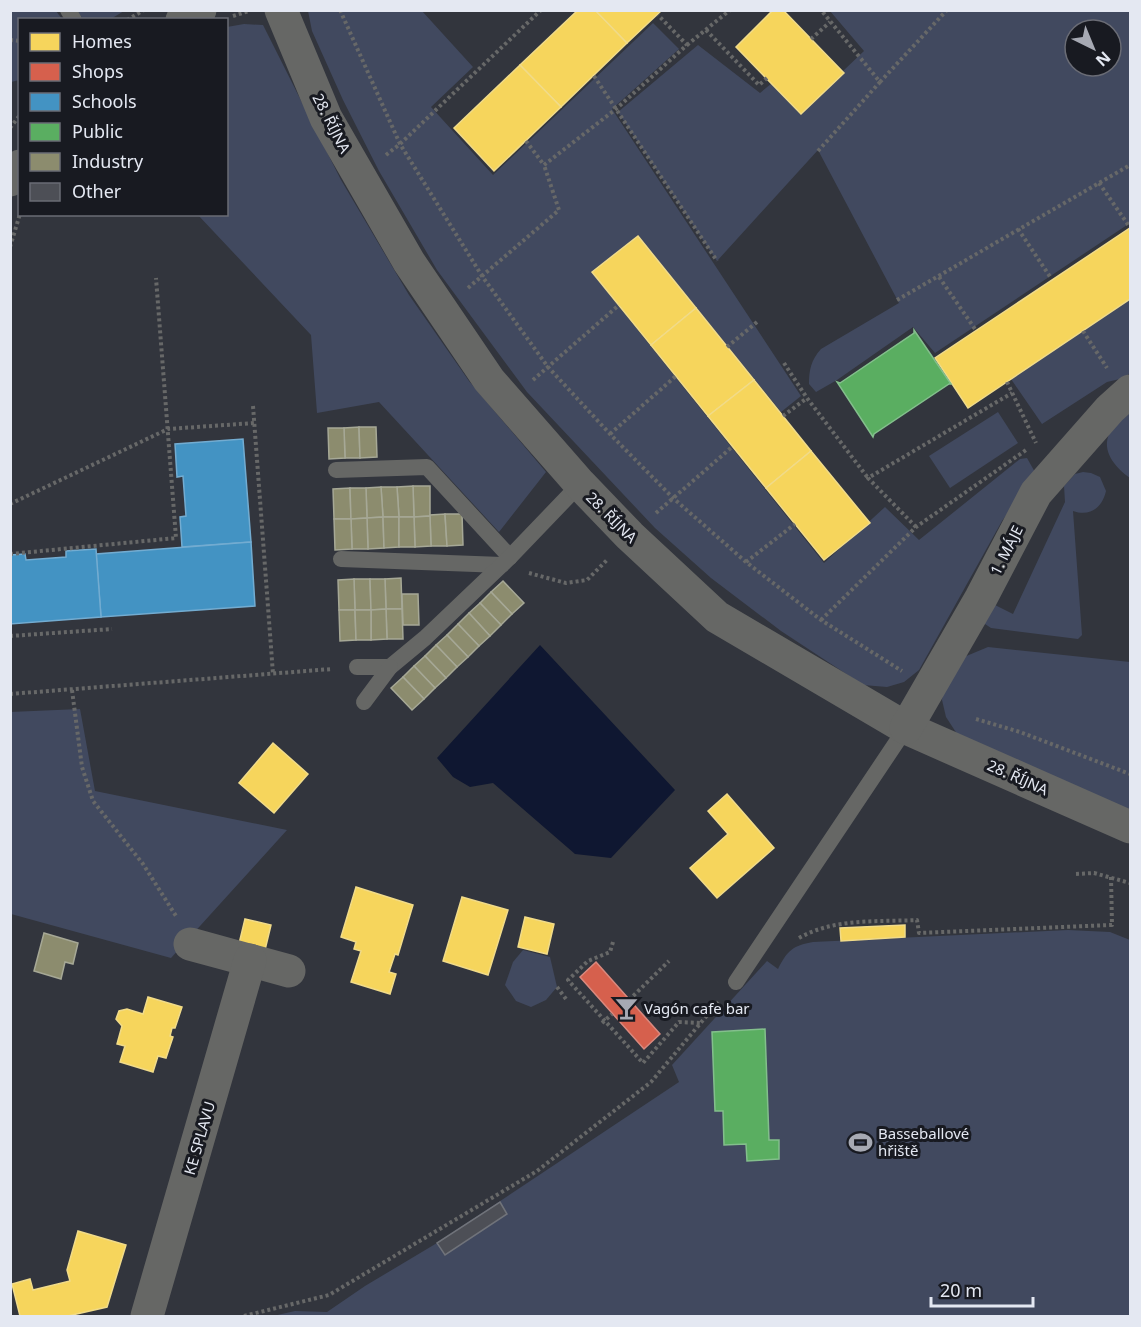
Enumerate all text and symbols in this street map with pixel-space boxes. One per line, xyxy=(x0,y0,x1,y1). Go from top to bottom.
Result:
legend xyxy=(18,18,228,216)
north arrow xyxy=(1063,18,1123,78)
text: Homes xyxy=(72,29,132,53)
text: N xyxy=(1091,46,1115,71)
text: Shops xyxy=(72,59,124,83)
text: Schools xyxy=(72,89,137,113)
street label: 28. ŘÍJNA xyxy=(308,90,356,157)
text: Public xyxy=(72,119,123,143)
text: Industry xyxy=(72,149,144,173)
text: Other xyxy=(72,179,122,203)
street label: 28. ŘÍJNA xyxy=(582,487,642,547)
street label: 1. MÁJE xyxy=(985,522,1027,578)
street label: 28. ŘÍJNA xyxy=(984,755,1052,799)
bar icon: Vagón cafe bar xyxy=(613,995,639,1021)
place label: Vagón cafe bar xyxy=(644,998,750,1018)
street label: KE SPLAVU xyxy=(179,1099,219,1177)
place label: Basseballové hřiště xyxy=(878,1123,969,1160)
sports icon: Basseballové hřiště xyxy=(847,1129,873,1155)
scale bar xyxy=(931,1270,1033,1308)
text: 20 m xyxy=(940,1278,982,1302)

